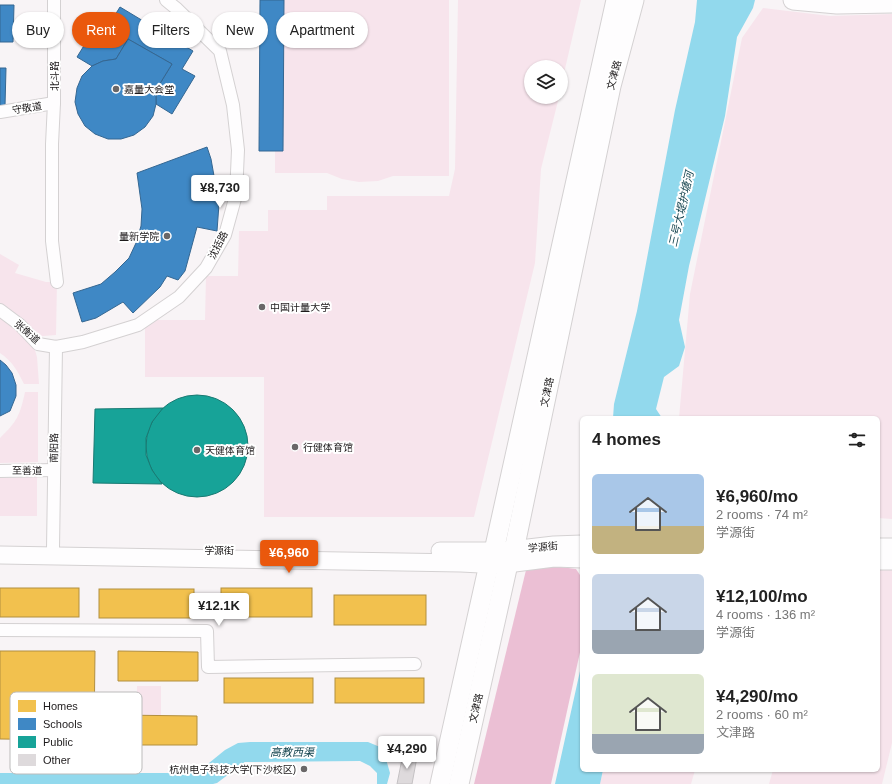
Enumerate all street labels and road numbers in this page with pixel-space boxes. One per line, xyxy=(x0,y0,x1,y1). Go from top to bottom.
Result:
street label: 文津路 xyxy=(605,59,623,91)
street label: 北斗路 xyxy=(49,61,60,91)
street label: 守敬道 xyxy=(11,100,43,116)
street label: 沈括路 xyxy=(206,229,230,261)
street label: 张衡道 xyxy=(12,318,42,346)
street label: 文津路 xyxy=(539,376,555,408)
street label: 南阳路 xyxy=(48,433,60,463)
street label: 至善道 xyxy=(12,465,42,476)
street label: 学源街 xyxy=(528,540,558,554)
street label: 学源街 xyxy=(204,545,234,556)
street label: 文津路 xyxy=(467,692,485,724)

